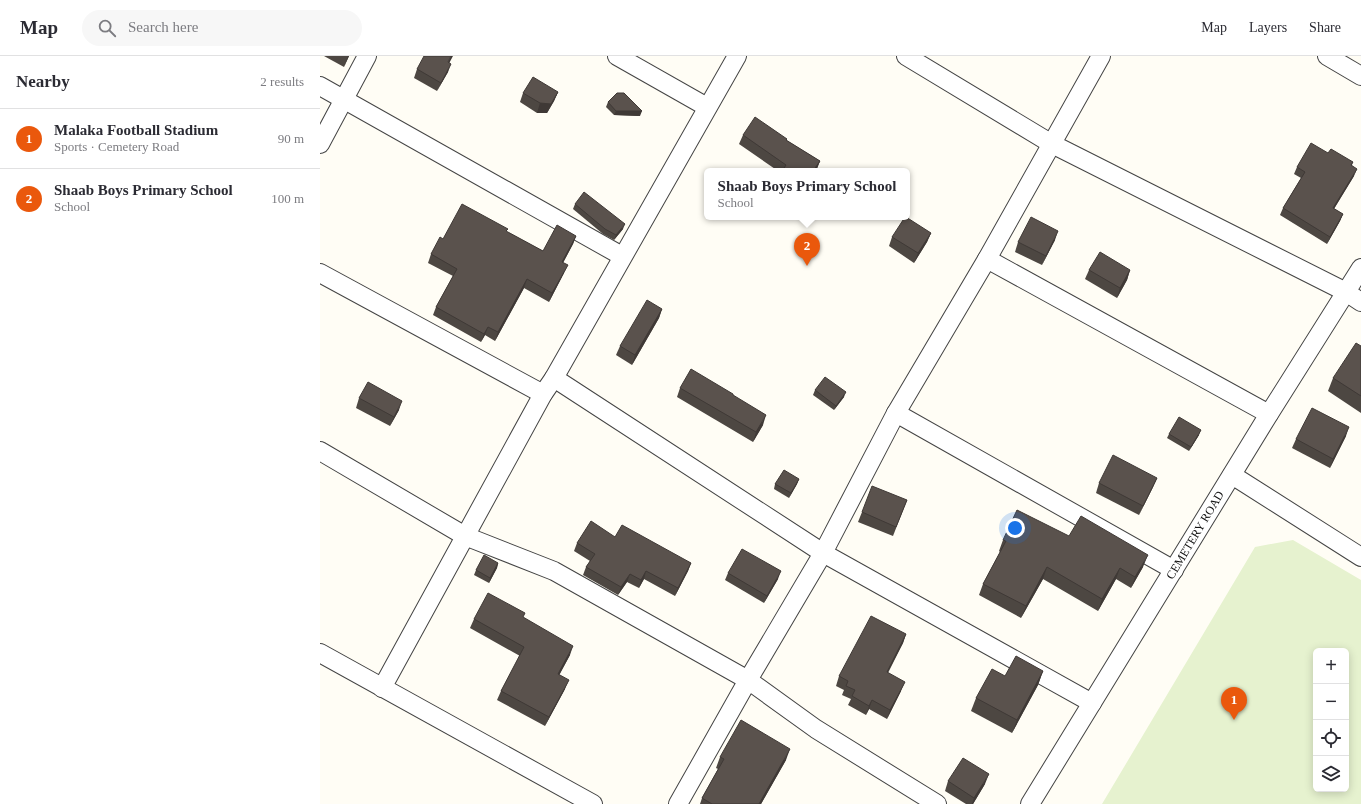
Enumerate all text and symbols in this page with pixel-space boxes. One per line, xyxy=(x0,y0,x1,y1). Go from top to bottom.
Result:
search box xyxy=(82,10,362,46)
text: Map xyxy=(20,17,58,38)
icon: search xyxy=(96,17,118,39)
text: Search here xyxy=(128,19,198,35)
text: Map xyxy=(1201,20,1227,35)
text: Layers xyxy=(1249,20,1287,35)
text: Share xyxy=(1309,20,1341,35)
text: Nearby xyxy=(16,72,70,91)
text: 2 results xyxy=(260,74,304,89)
text: Malaka Football Stadium xyxy=(54,122,218,138)
text: 1 xyxy=(26,131,32,146)
text: 90 m xyxy=(278,131,304,146)
text: Sports · Cemetery Road xyxy=(54,139,179,154)
popup xyxy=(704,168,910,220)
text: Shaab Boys Primary School xyxy=(718,178,896,194)
text: Shaab Boys Primary School xyxy=(54,182,233,198)
text: 2 xyxy=(26,191,32,206)
text: 100 m xyxy=(271,191,304,206)
text: School xyxy=(718,195,754,210)
text: School xyxy=(54,199,90,214)
pin: 2 xyxy=(794,233,820,266)
street label: CEMETERY ROAD xyxy=(1163,488,1227,582)
your location xyxy=(1005,518,1025,538)
map controls xyxy=(1313,648,1349,792)
button: + xyxy=(1313,648,1349,684)
button: − xyxy=(1313,684,1349,720)
pin: 1 xyxy=(1221,687,1247,720)
button: locate xyxy=(1313,720,1349,756)
button: layers xyxy=(1313,756,1349,792)

